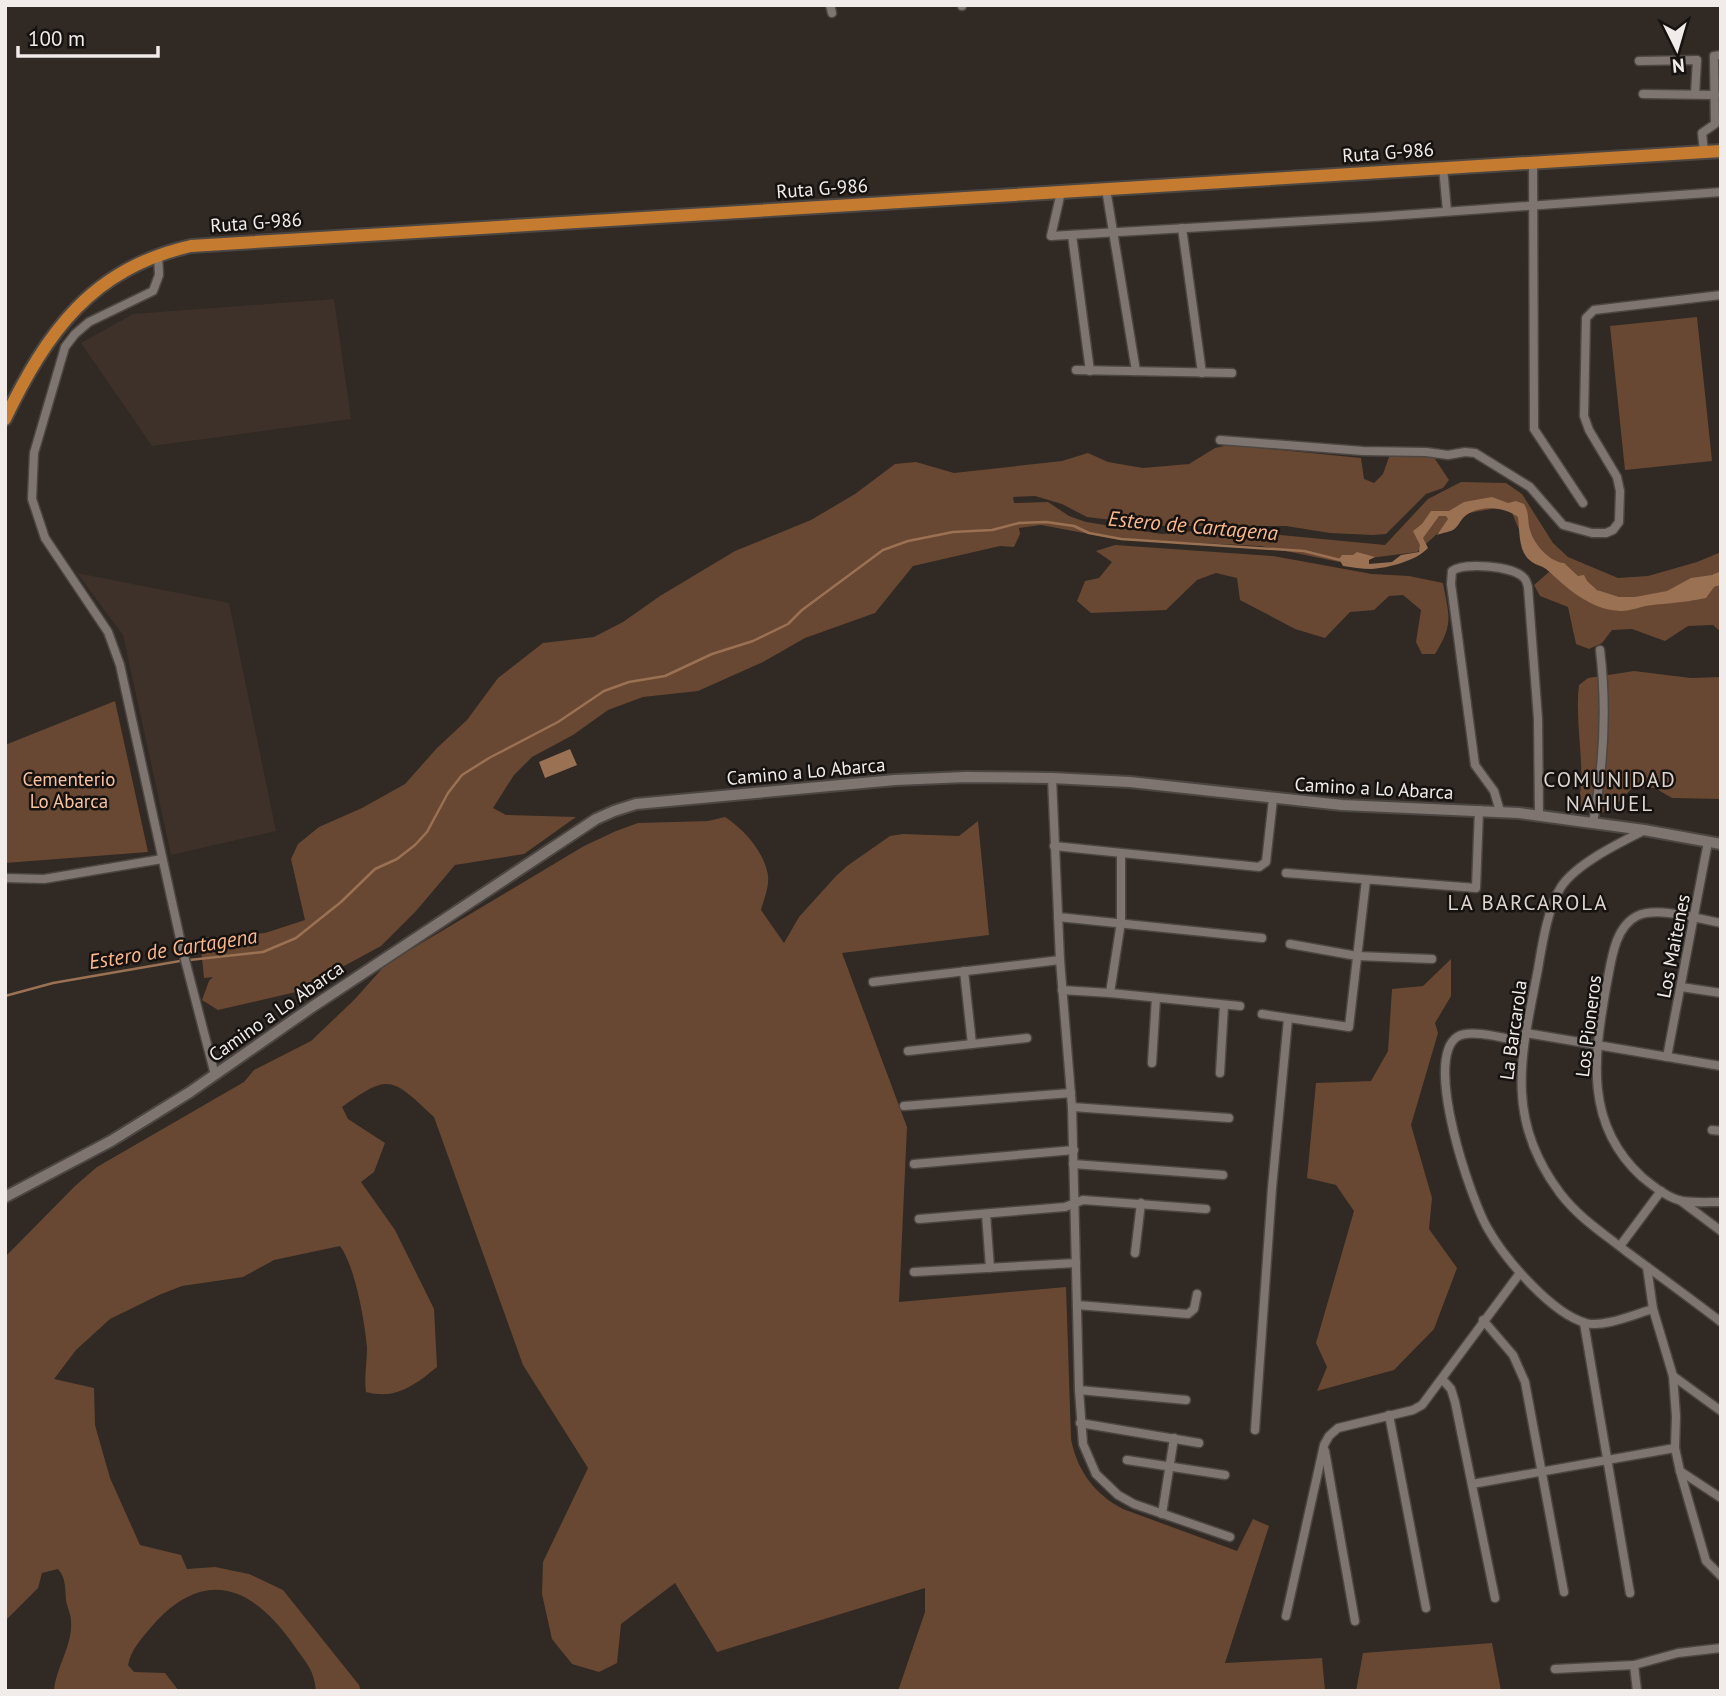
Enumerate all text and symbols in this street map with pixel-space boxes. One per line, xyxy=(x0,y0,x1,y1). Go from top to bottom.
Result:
scale bar xyxy=(18,14,158,58)
north arrow xyxy=(1642,14,1712,84)
text: 100 m xyxy=(28,25,85,52)
text: N xyxy=(1671,53,1686,78)
street label: Ruta G-986 xyxy=(1341,137,1435,167)
street label: Ruta G-986 xyxy=(775,173,869,203)
street label: Ruta G-986 xyxy=(209,207,303,237)
water label: Estero de Cartagena xyxy=(1107,505,1280,546)
street label: Camino a Lo Abarca xyxy=(726,752,886,790)
district label: COMUNIDAD NAHUEL xyxy=(1543,766,1677,817)
park label: Cementerio Lo Abarca xyxy=(23,767,115,813)
street label: Camino a Lo Abarca xyxy=(1294,772,1454,804)
district label: LA BARCAROLA xyxy=(1447,889,1609,916)
street label: Los Maitenes xyxy=(1651,892,1695,1000)
water label: Estero de Cartagena xyxy=(87,922,260,975)
street label: Camino a Lo Abarca xyxy=(204,956,348,1066)
street label: Los Pioneros xyxy=(1570,974,1606,1078)
street label: La Barcarola xyxy=(1494,979,1532,1081)

